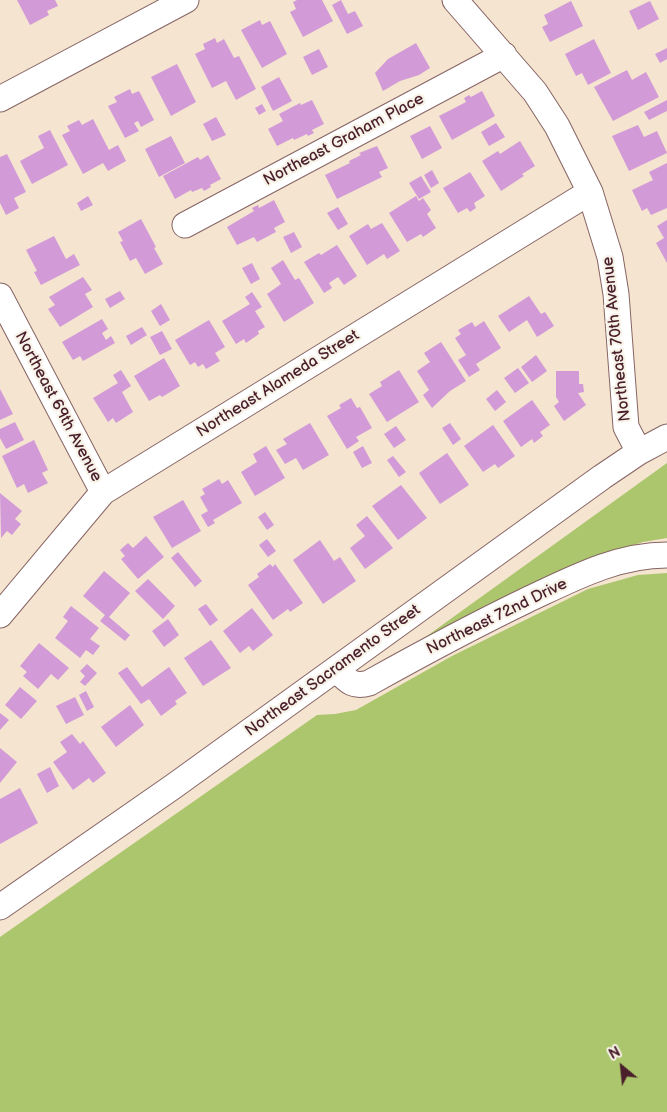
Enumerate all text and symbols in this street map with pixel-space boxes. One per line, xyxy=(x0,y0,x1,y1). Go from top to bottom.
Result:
street label: Northeast Graham Place xyxy=(260,89,428,191)
street label: Northeast 70th Avenue xyxy=(599,256,635,422)
street label: Northeast Alameda Street xyxy=(193,326,363,442)
street label: Northeast 69th Avenue xyxy=(10,329,106,485)
street label: Northeast 72nd Drive xyxy=(424,575,570,659)
street label: Northeast Sacramento Street xyxy=(242,601,424,741)
north arrow xyxy=(597,1042,647,1092)
text: N xyxy=(606,1043,623,1063)

